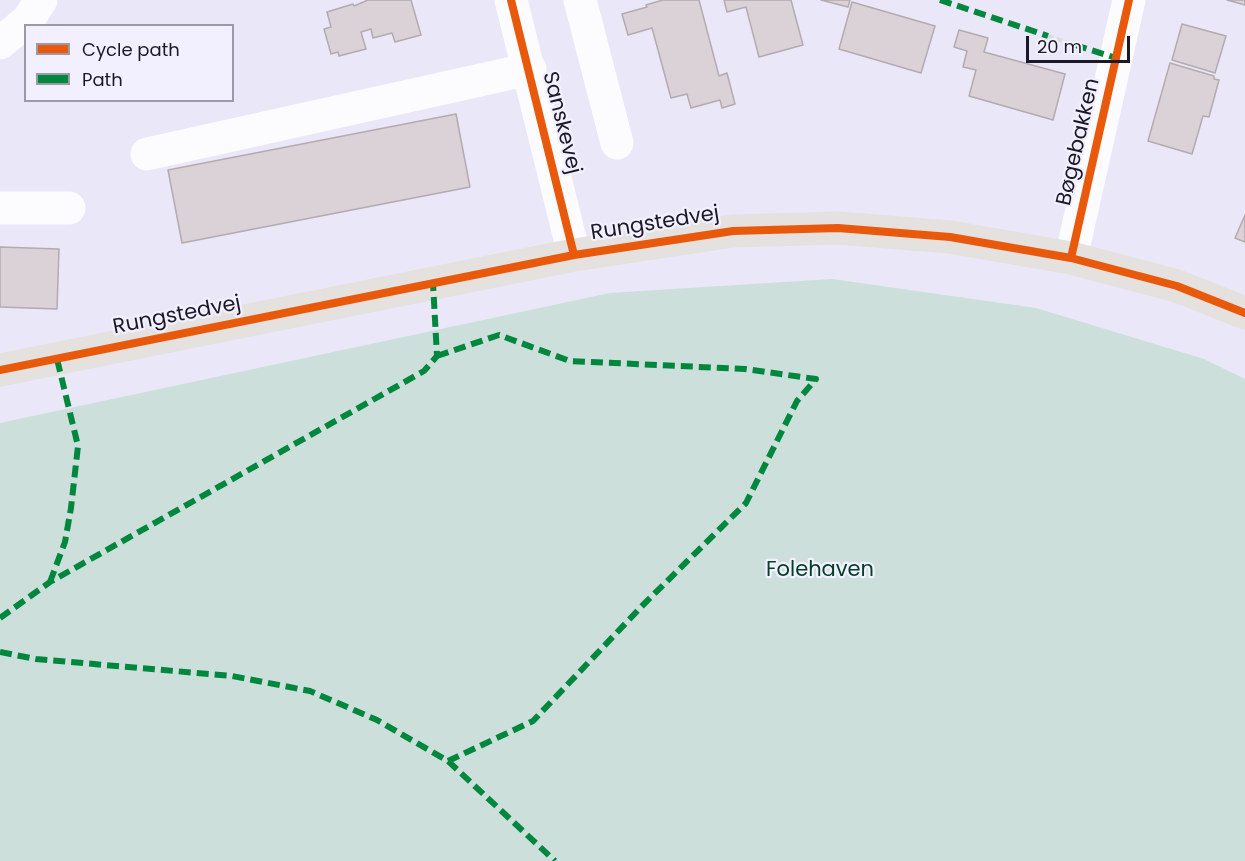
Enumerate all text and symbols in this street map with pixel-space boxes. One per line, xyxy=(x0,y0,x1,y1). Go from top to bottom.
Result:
legend xyxy=(24,24,234,102)
scale bar xyxy=(1029,24,1132,62)
text: 20 m xyxy=(1037,34,1082,59)
text: Cycle path xyxy=(82,37,180,62)
text: Path xyxy=(82,67,123,92)
street label: Sanskevej xyxy=(536,69,586,177)
street label: Bøgebakken xyxy=(1052,76,1106,208)
street label: Rungstedvej xyxy=(589,201,721,247)
street label: Rungstedvej xyxy=(111,291,243,341)
park label: Folehaven xyxy=(766,558,874,584)

